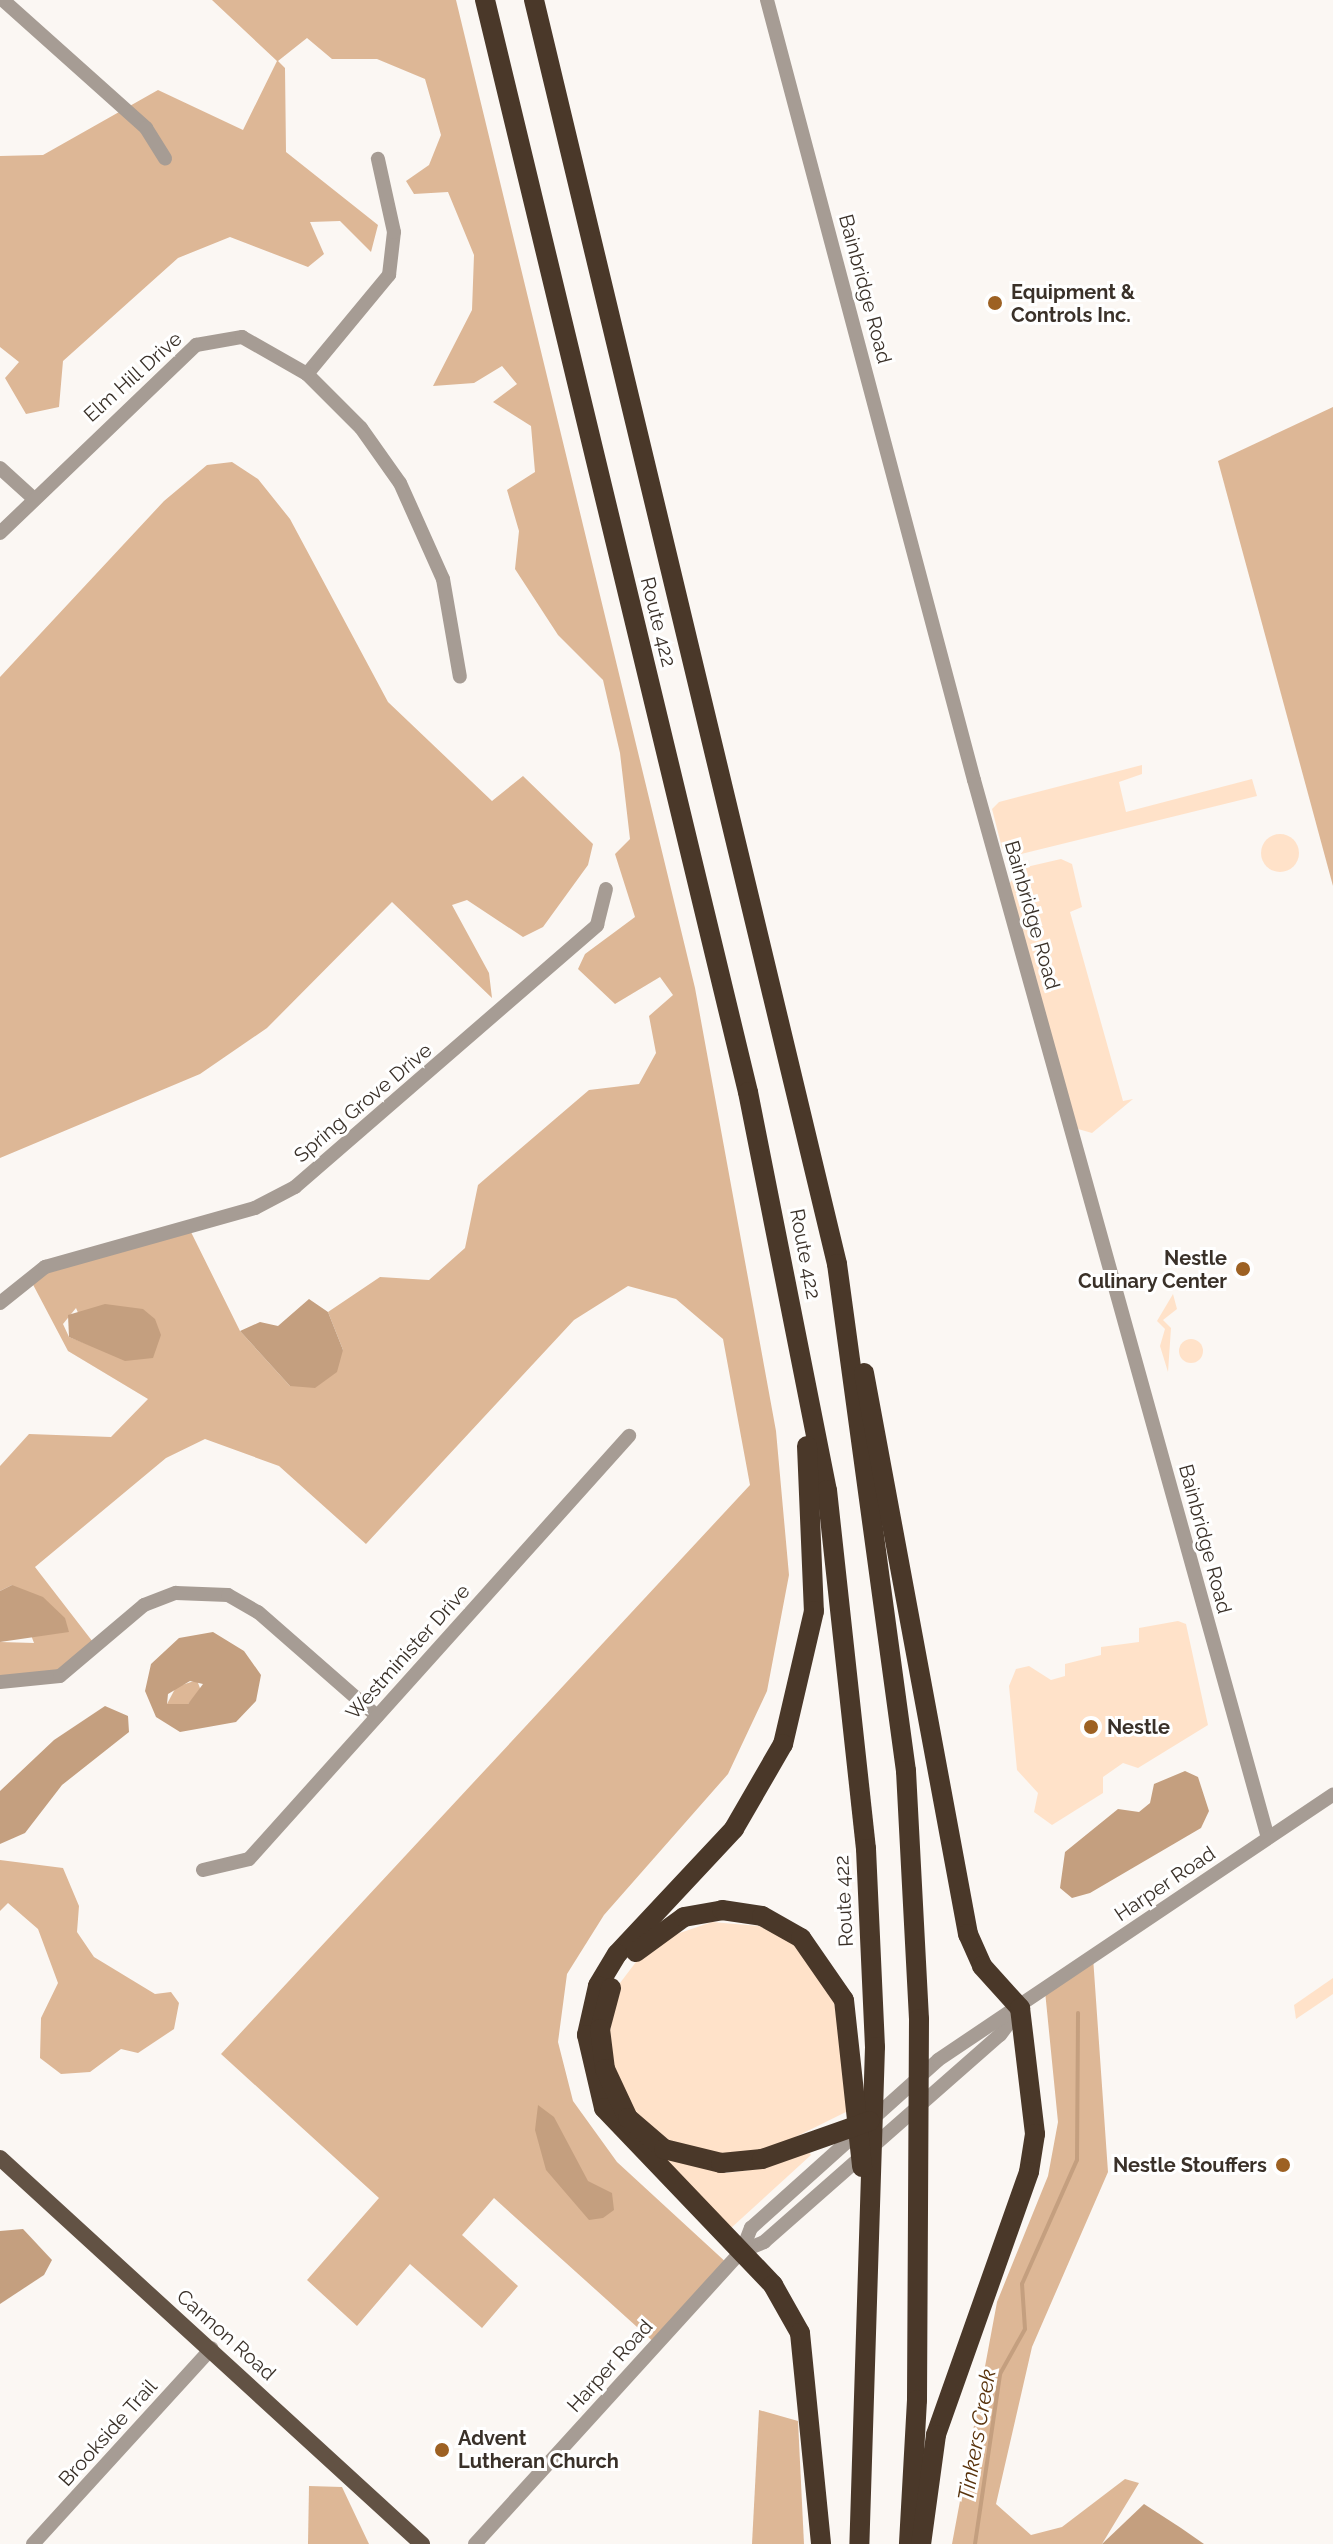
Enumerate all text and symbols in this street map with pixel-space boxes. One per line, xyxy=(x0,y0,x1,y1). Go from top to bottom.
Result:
street label: Bainbridge Road xyxy=(834,212,896,366)
place label: Equipment & Controls Inc. xyxy=(1011,280,1135,327)
marker: Equipment & Controls Inc. xyxy=(986,294,1004,312)
street label: Elm Hill Drive xyxy=(79,327,187,427)
street label: Route 422 xyxy=(635,575,681,669)
street label: Bainbridge Road xyxy=(999,838,1065,992)
street label: Spring Grove Drive xyxy=(289,1038,437,1168)
street label: Route 422 xyxy=(784,1207,826,1301)
place label: Nestle Culinary Center xyxy=(1077,1246,1227,1293)
marker: Nestle Culinary Center xyxy=(1234,1260,1252,1278)
street label: Bainbridge Road xyxy=(1174,1462,1236,1616)
street label: Westminister Drive xyxy=(341,1579,475,1725)
place label: Nestle xyxy=(1107,1715,1170,1739)
marker: Nestle xyxy=(1082,1718,1100,1736)
street label: Harper Road xyxy=(1110,1841,1220,1927)
street label: Route 422 xyxy=(830,1855,858,1947)
place label: Nestle Stouffers xyxy=(1113,2153,1267,2177)
marker: Nestle Stouffers xyxy=(1274,2156,1292,2174)
street label: Cannon Road xyxy=(172,2284,280,2386)
street label: Harper Road xyxy=(562,2315,658,2417)
water label: Tinkers Creek xyxy=(952,2367,1002,2503)
street label: Brookside Trail xyxy=(54,2375,162,2491)
place label: Advent Lutheran Church xyxy=(458,2426,619,2473)
marker: Advent Lutheran Church xyxy=(433,2441,451,2459)

